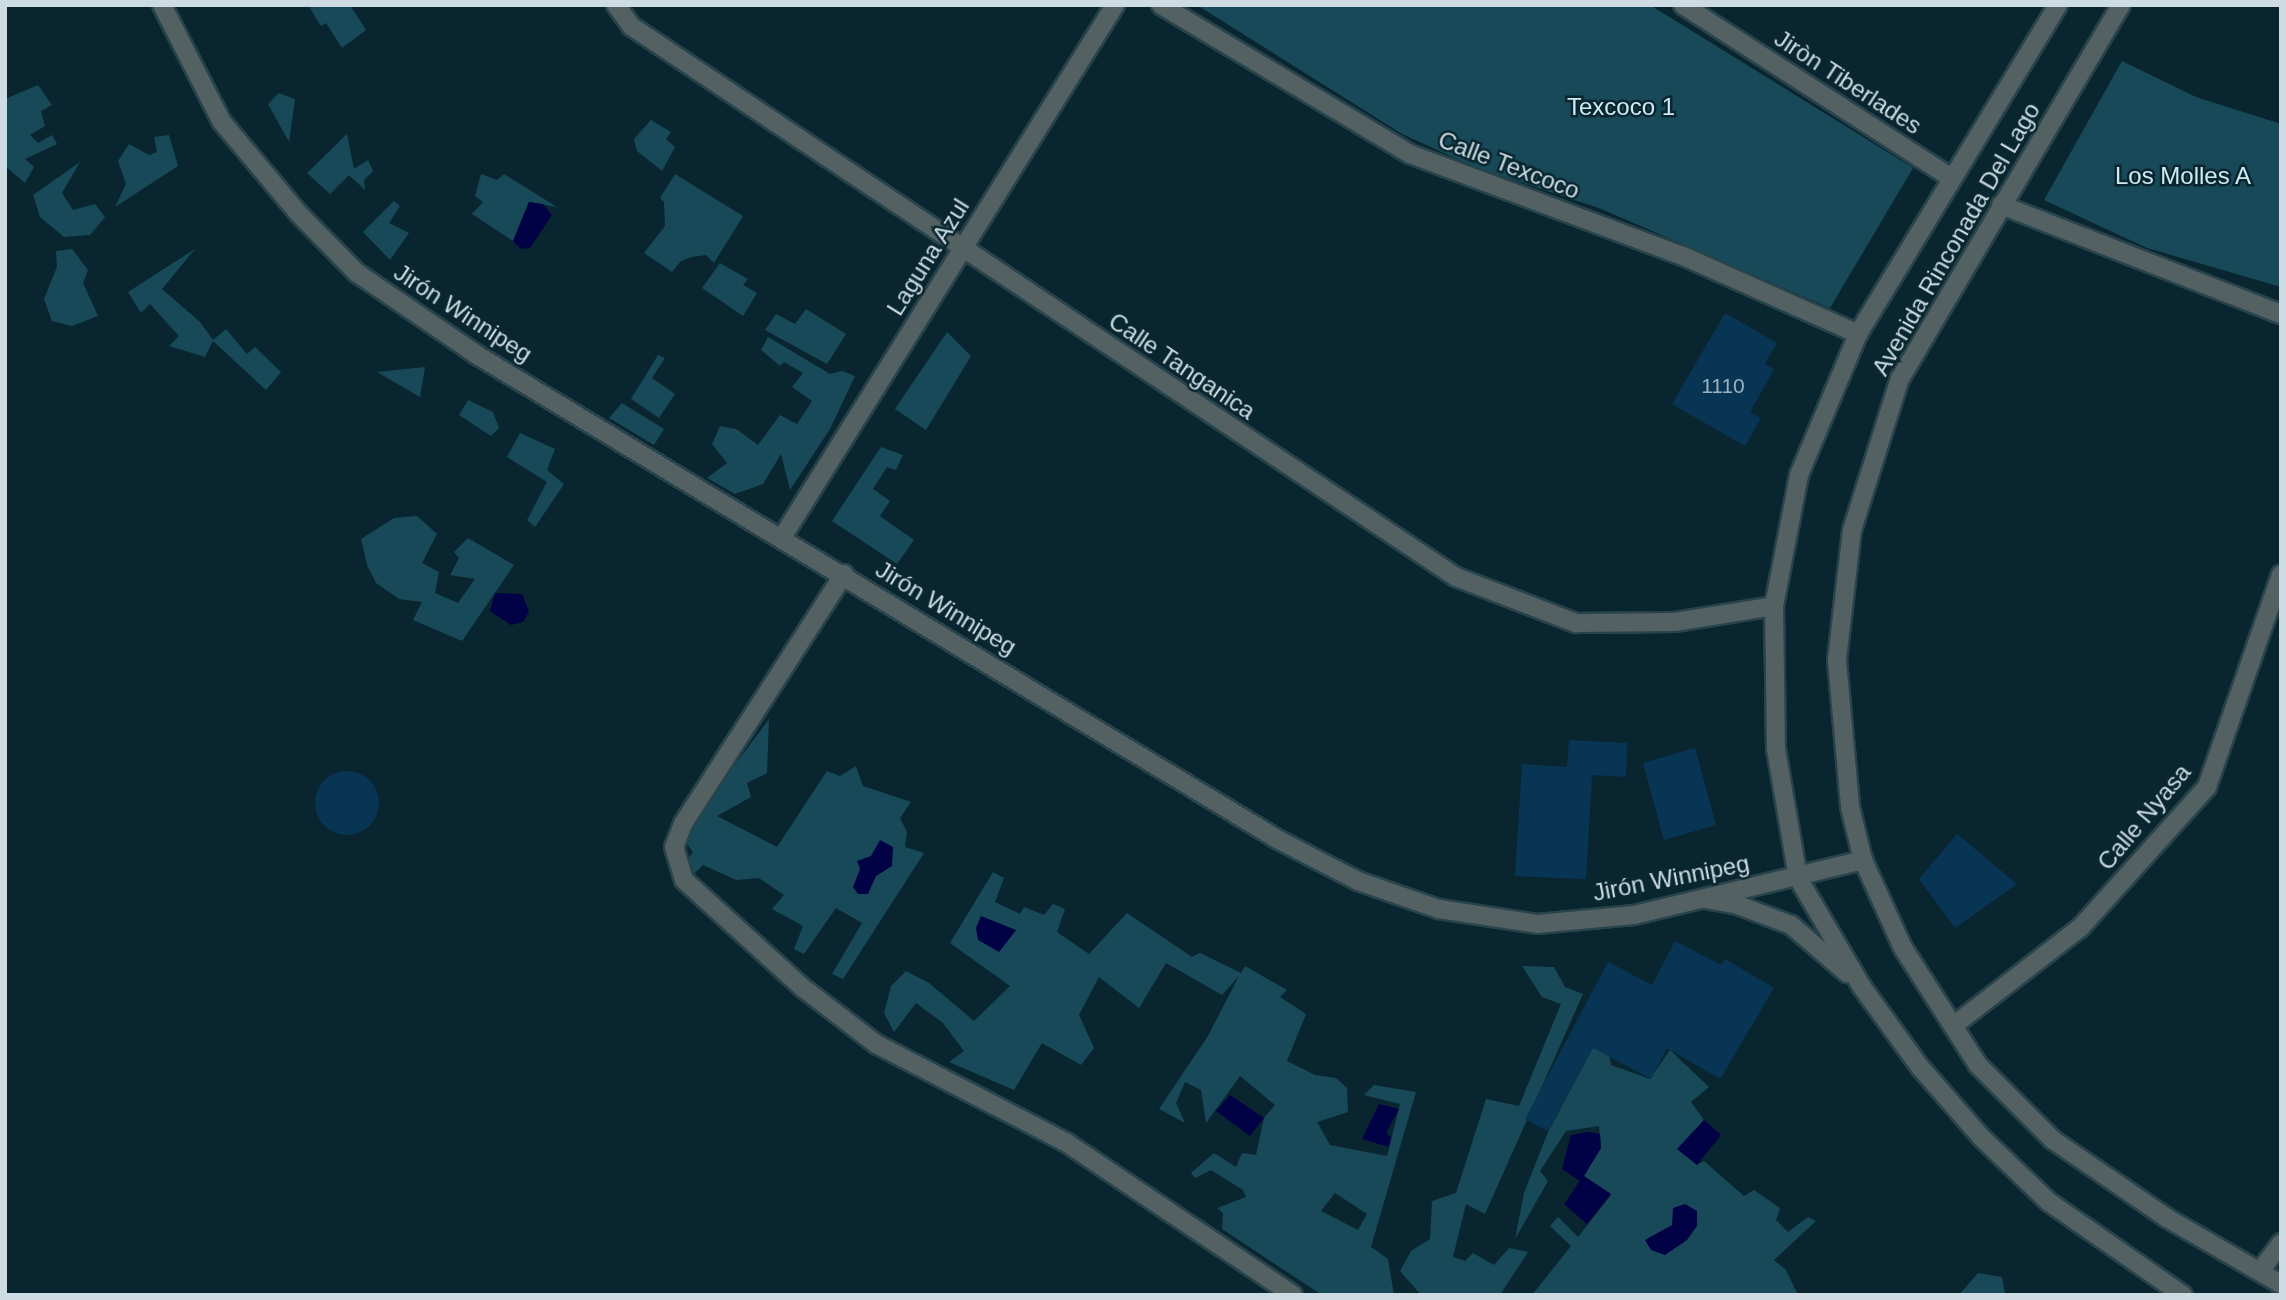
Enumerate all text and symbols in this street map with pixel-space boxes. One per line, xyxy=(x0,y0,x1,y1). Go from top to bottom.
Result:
street label: Jiròn Tiberlades xyxy=(1769,24,1927,140)
park label: Texcoco 1 xyxy=(1567,93,1675,121)
street label: Avenida Rinconada Del Lago xyxy=(1866,97,2046,381)
street label: Calle Texcoco xyxy=(1434,125,1584,205)
park label: Los Molles A xyxy=(2114,162,2252,190)
street label: Laguna Azul xyxy=(880,193,976,321)
street label: Jirón Winnipeg xyxy=(389,258,537,368)
street label: Calle Tanganica xyxy=(1103,306,1261,426)
house number: 1110 xyxy=(1701,373,1745,399)
street label: Jirón Winnipeg xyxy=(871,555,1021,661)
street label: Calle Nyasa xyxy=(2091,758,2197,876)
street label: Jirón Winnipeg xyxy=(1590,849,1752,907)

